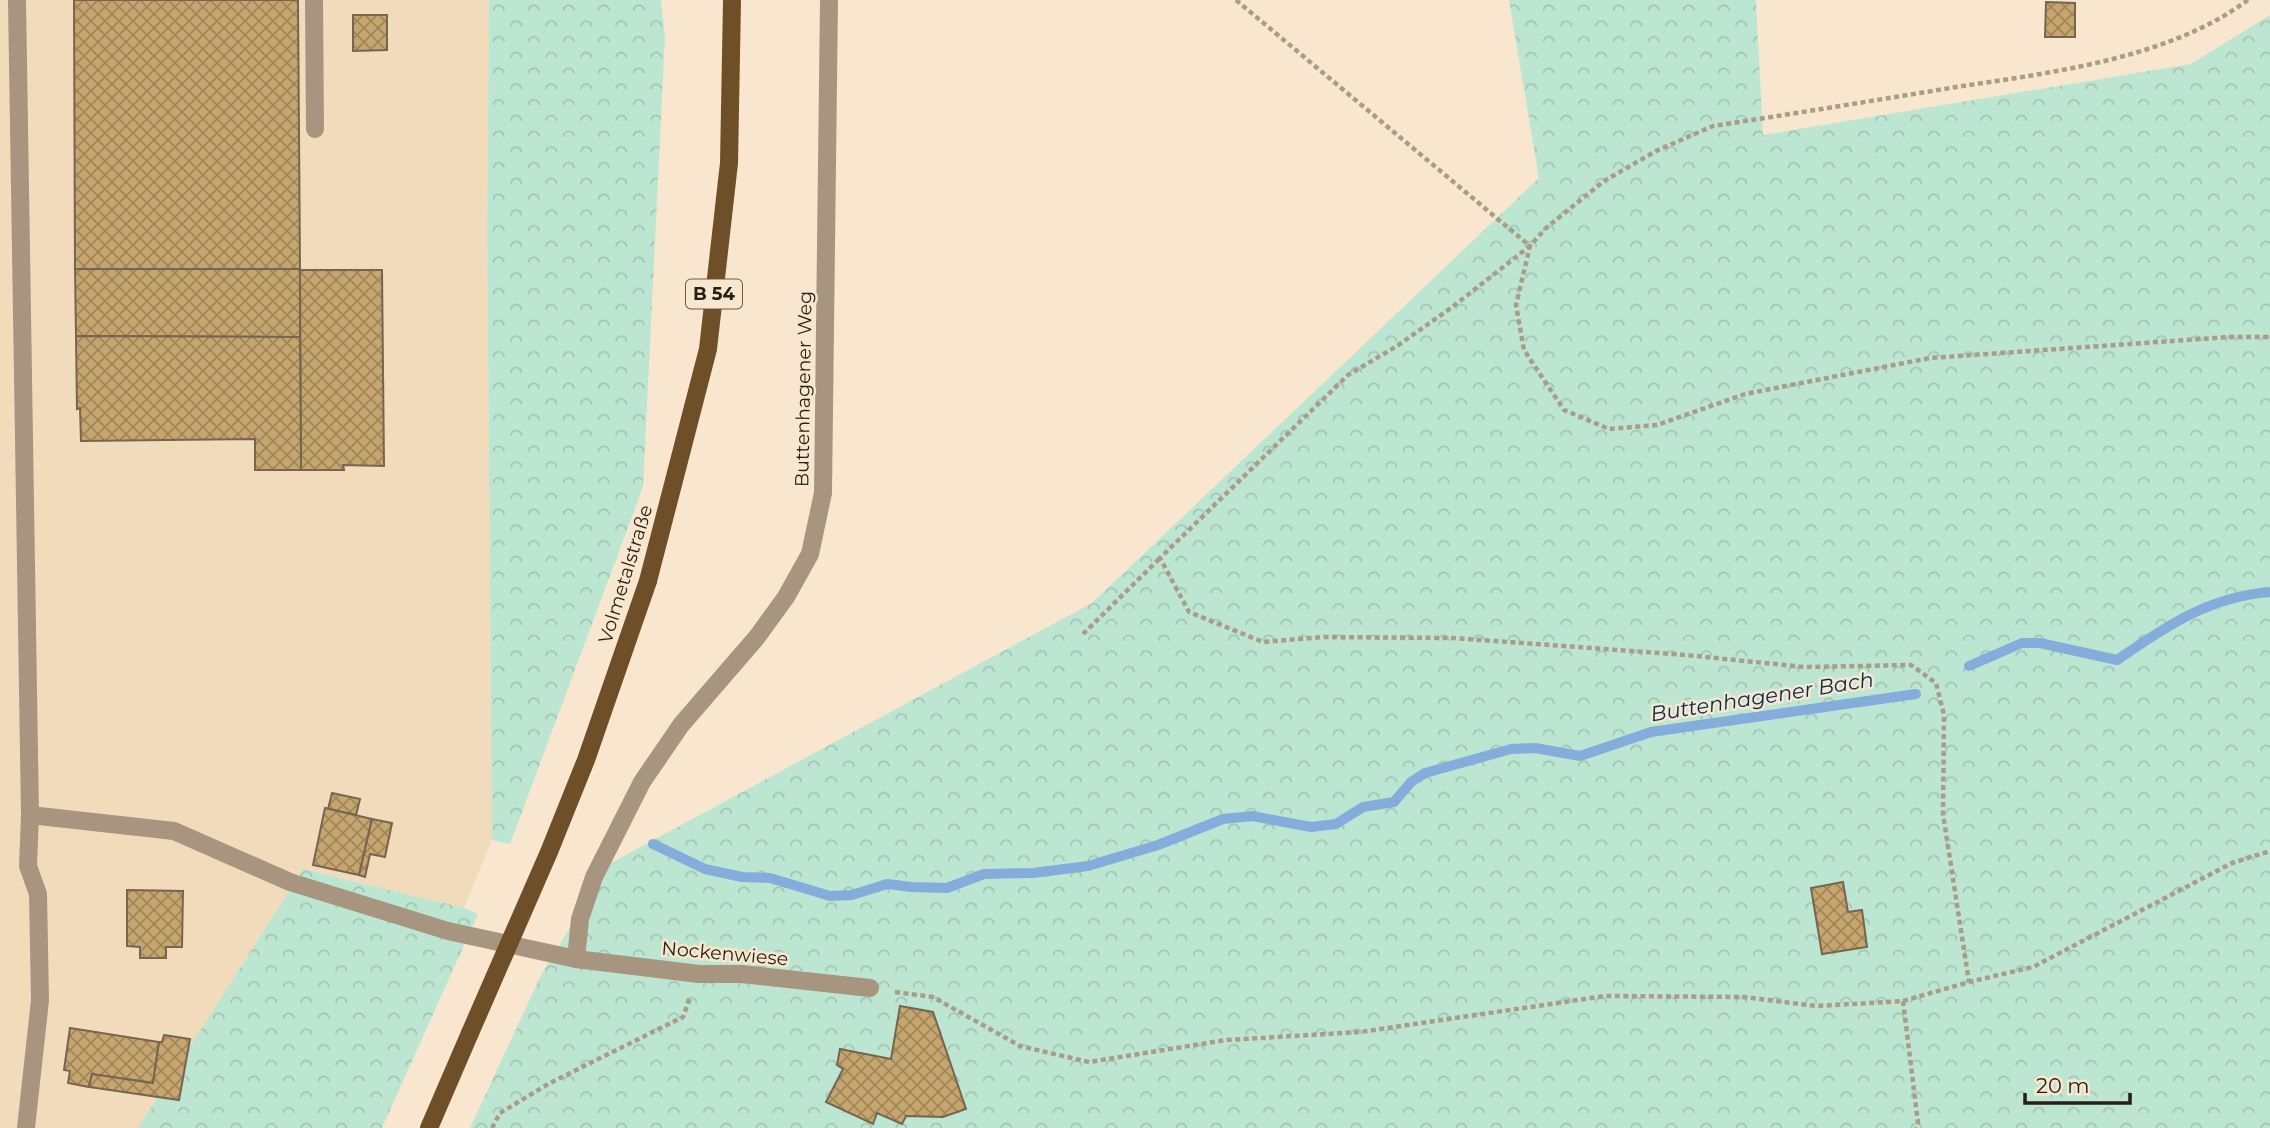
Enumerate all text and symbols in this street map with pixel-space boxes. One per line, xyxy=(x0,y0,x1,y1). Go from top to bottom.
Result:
road number: B 54 xyxy=(686,280,742,308)
street label: Buttenhagener Weg xyxy=(790,291,817,487)
street label: Volmetalstraße xyxy=(593,502,657,646)
water label: Buttenhagener Bach xyxy=(1649,667,1875,726)
street label: Nockenwiese xyxy=(661,937,789,970)
scale bar xyxy=(2025,1062,2130,1106)
text: 20 m xyxy=(2036,1073,2090,1098)

